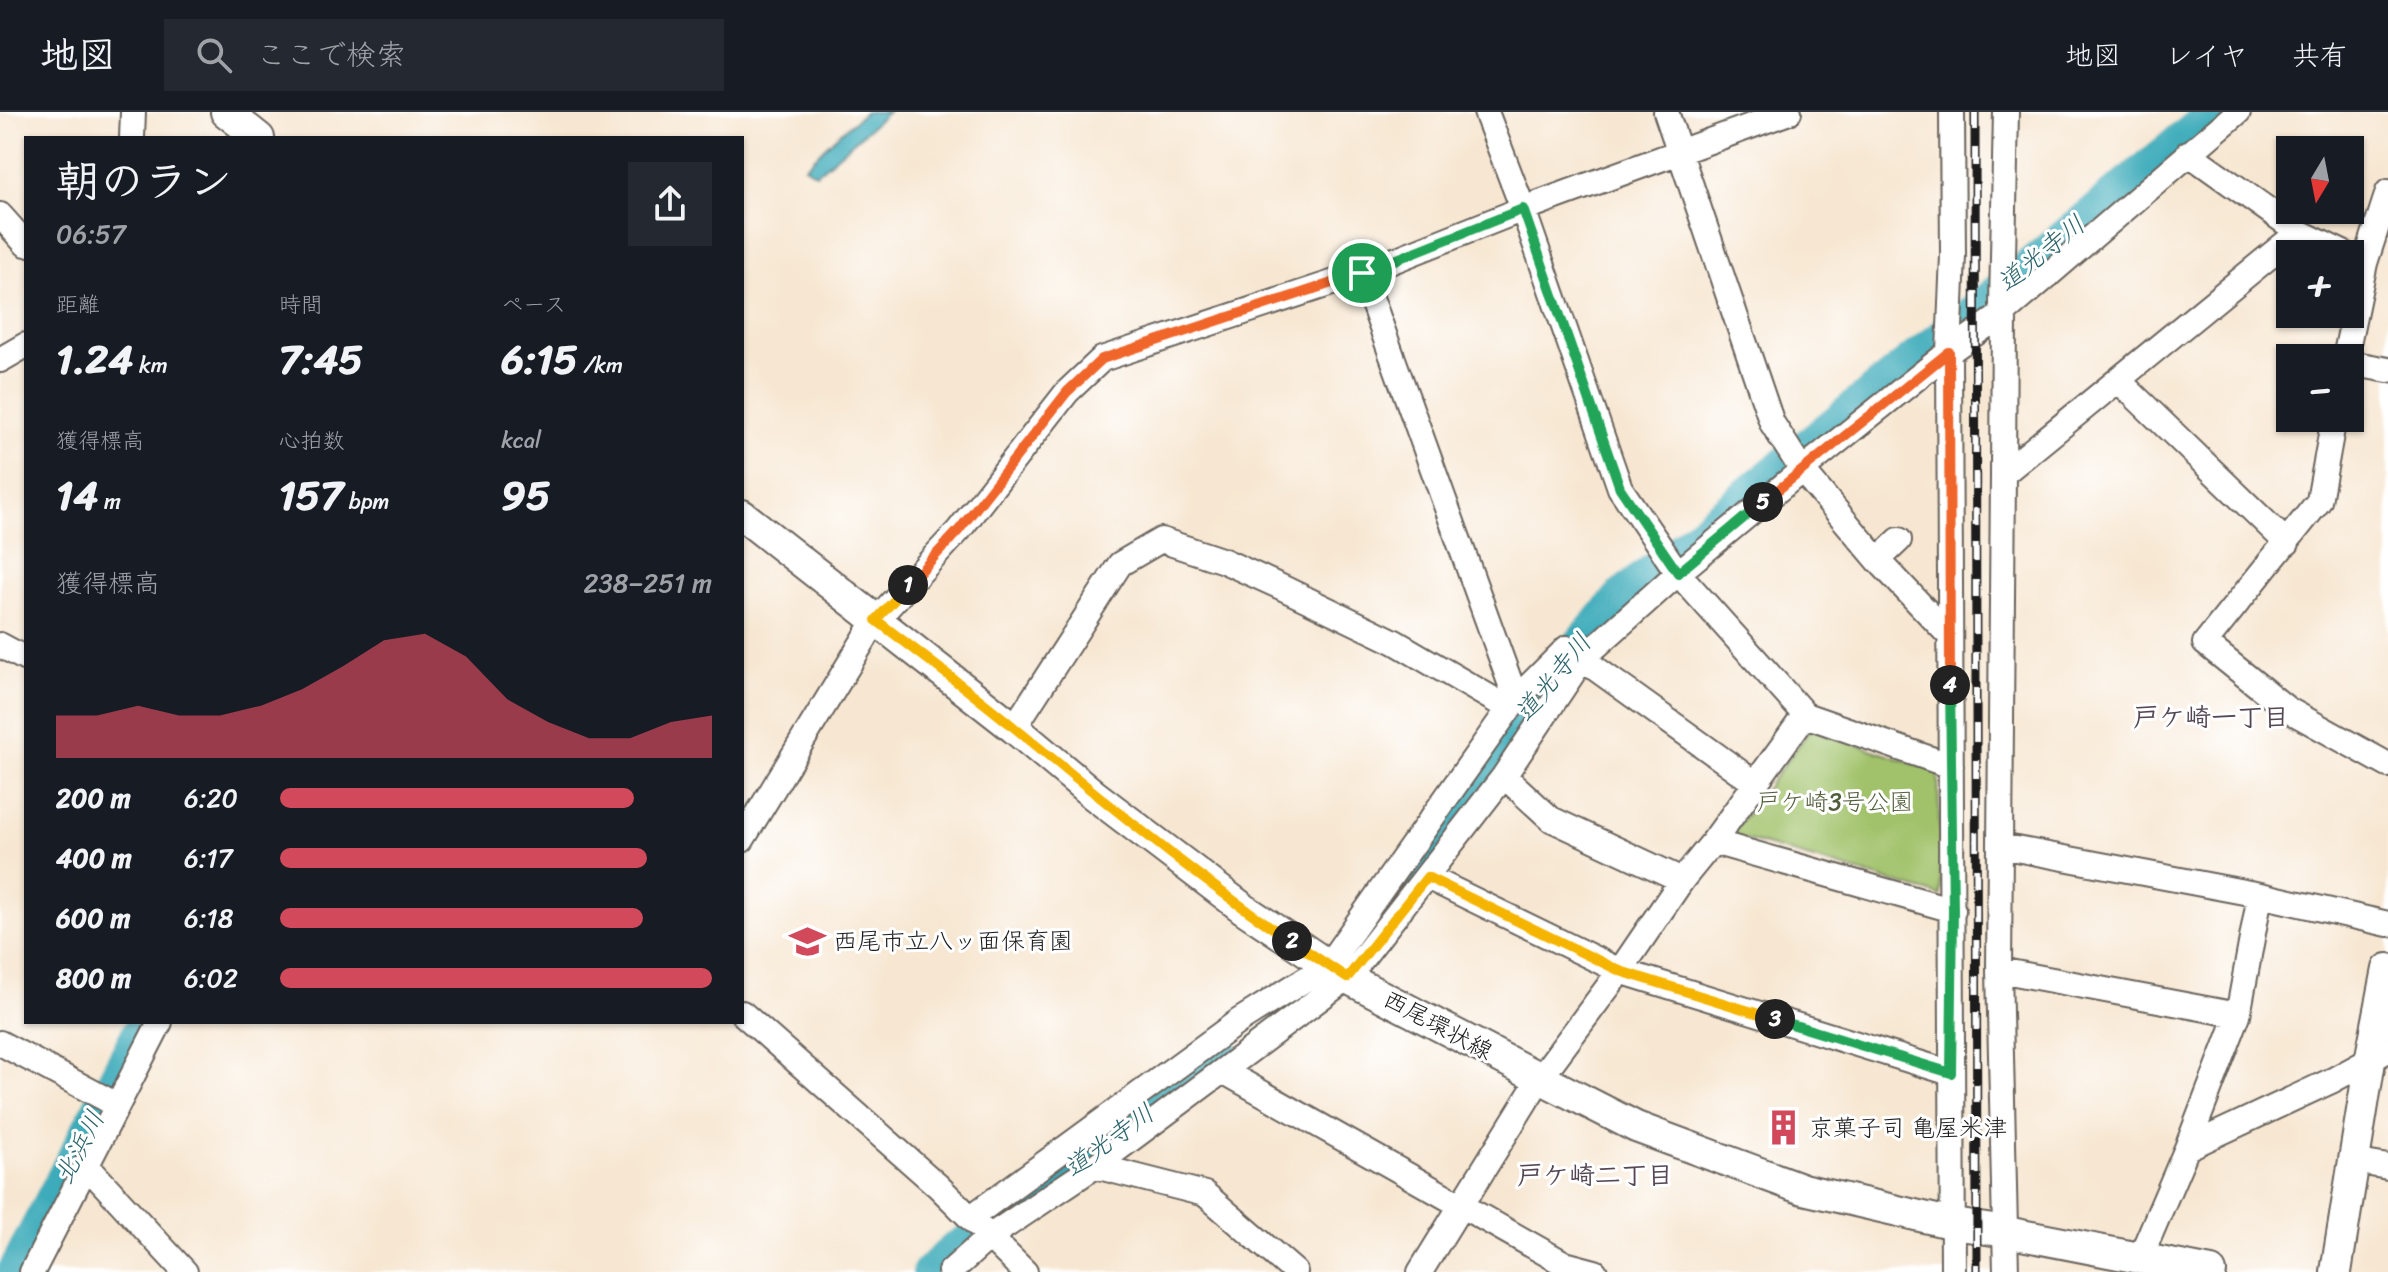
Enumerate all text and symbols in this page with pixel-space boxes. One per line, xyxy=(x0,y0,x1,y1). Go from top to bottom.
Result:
search box xyxy=(164,19,724,91)
text: 地図 xyxy=(40,22,116,89)
text: ここで検索 xyxy=(256,28,406,82)
text: 地図 xyxy=(2065,31,2121,80)
text: レイヤ xyxy=(2165,31,2248,80)
text: 共有 xyxy=(2292,31,2348,80)
icon: search xyxy=(192,33,236,77)
north arrow xyxy=(2276,136,2364,224)
map controls xyxy=(2276,136,2364,432)
text: 朝のラン xyxy=(56,142,232,220)
button: share xyxy=(628,162,712,246)
water label: 道光寺川 xyxy=(1986,202,2096,304)
text: 06:57 xyxy=(56,211,126,257)
pin xyxy=(1328,239,1396,307)
button: + xyxy=(2276,240,2364,328)
icon: arrive xyxy=(1340,251,1384,295)
text: 距離 xyxy=(56,285,100,324)
text: 時間 xyxy=(279,285,323,324)
text: ペース xyxy=(501,285,566,324)
text: 1.24 xyxy=(56,324,133,395)
text: 7:45 xyxy=(279,324,363,395)
text: 6:15 xyxy=(501,324,578,395)
button: − xyxy=(2276,344,2364,432)
text: km xyxy=(133,346,168,385)
text: /km xyxy=(578,346,623,385)
text: 獲得標高 xyxy=(56,421,144,460)
text: 心拍数 xyxy=(279,421,345,460)
text: kcal xyxy=(501,421,541,460)
text: 14 xyxy=(56,460,98,531)
text: 157 xyxy=(279,460,343,531)
text: 95 xyxy=(501,460,550,531)
text: m xyxy=(98,482,121,521)
text: bpm xyxy=(343,482,389,521)
pin: 5 xyxy=(1743,482,1783,522)
text: 5 xyxy=(1756,482,1770,521)
text: 獲得標高 xyxy=(56,560,160,606)
text: 238–251 m xyxy=(584,560,712,606)
pin: 1 xyxy=(888,565,928,605)
text: 1 xyxy=(903,565,913,604)
water label: 道光寺川 xyxy=(1502,622,1604,732)
pin: 4 xyxy=(1930,665,1970,705)
text: 4 xyxy=(1943,665,1957,704)
district label: 戸ケ崎一丁目 xyxy=(2133,694,2289,740)
text: 200 m xyxy=(56,775,131,821)
text: 6:20 xyxy=(184,775,238,821)
park label: 戸ケ崎3号公園 xyxy=(1756,781,1914,823)
text: 400 m xyxy=(56,835,132,881)
text: 6:17 xyxy=(184,835,233,881)
text: 600 m xyxy=(56,895,130,941)
text: 6:18 xyxy=(184,895,233,941)
place label: 西尾市立八ッ面保育園 xyxy=(833,920,1073,962)
pin: 2 xyxy=(1272,921,1312,961)
text: 2 xyxy=(1286,921,1298,960)
school or university icon: 西尾市立八ッ面保育園 xyxy=(788,922,826,960)
text: 800 m xyxy=(56,955,131,1001)
text: 6:02 xyxy=(184,955,238,1001)
street label: 西尾環状線 xyxy=(1375,978,1501,1072)
pin: 3 xyxy=(1755,999,1795,1039)
text: 3 xyxy=(1769,999,1781,1038)
water label: 道光寺川 xyxy=(1053,1091,1165,1189)
water label: 北浜川 xyxy=(41,1102,117,1192)
place label: 京菓子司 亀屋米津 xyxy=(1809,1107,2007,1149)
building icon: 京菓子司 亀屋米津 xyxy=(1764,1109,1802,1147)
district label: 戸ケ崎二丁目 xyxy=(1517,1152,1673,1198)

